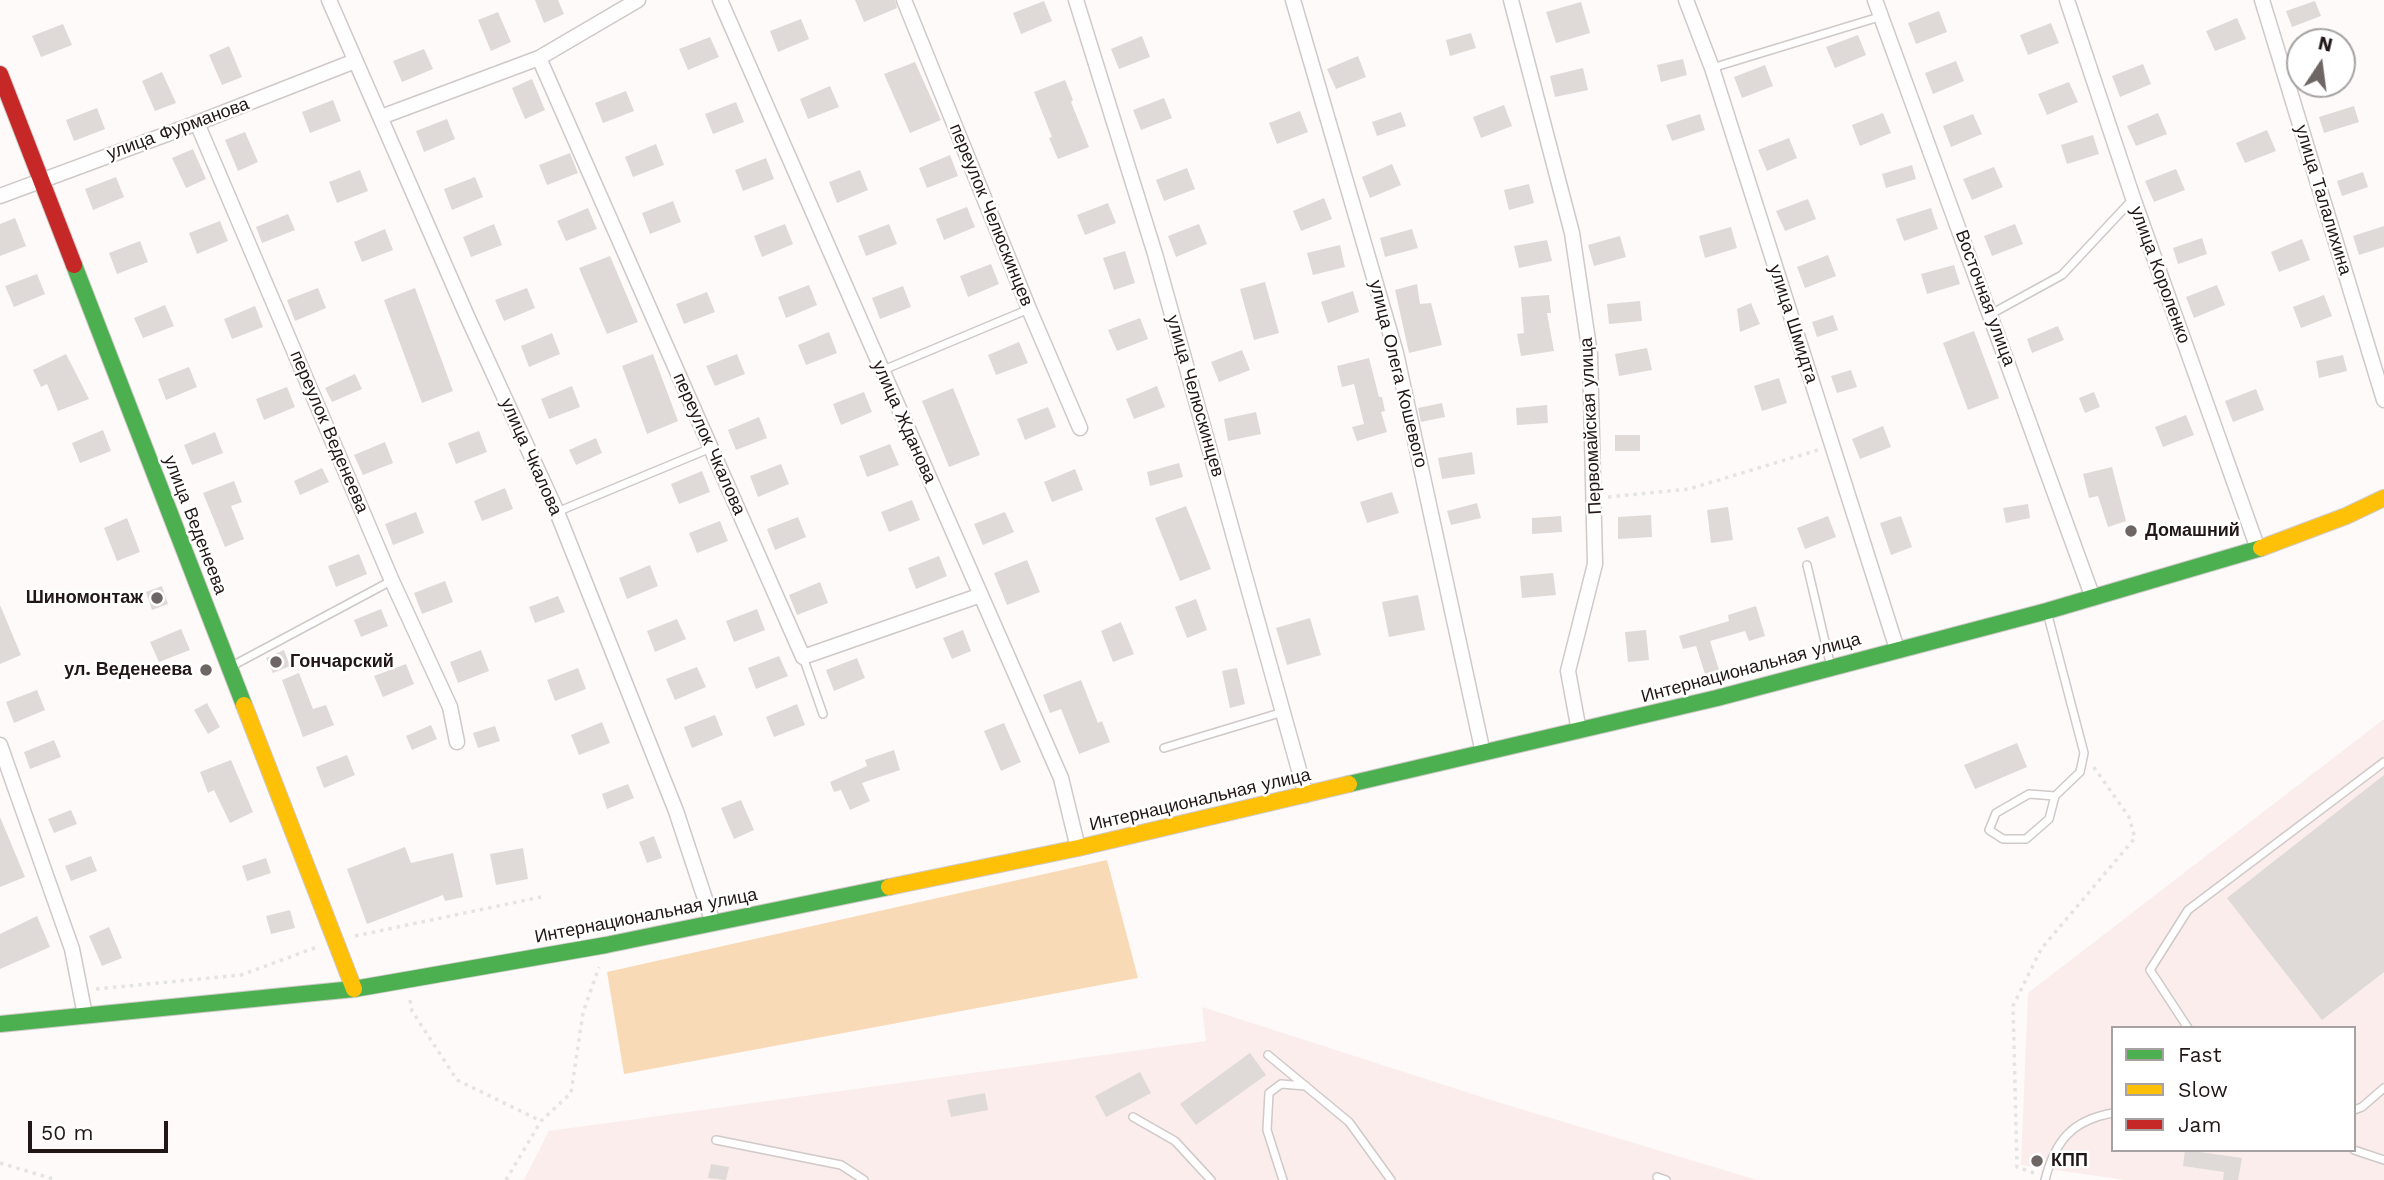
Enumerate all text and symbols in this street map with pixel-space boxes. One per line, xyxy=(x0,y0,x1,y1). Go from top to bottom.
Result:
north arrow xyxy=(2286,28,2356,98)
text: N xyxy=(2316,31,2335,57)
street label: улица Фурманова xyxy=(104,93,252,165)
street label: переулок Челюскинцев xyxy=(944,121,1038,309)
street label: улица Талалихина xyxy=(2290,122,2356,278)
street label: улица Короленко xyxy=(2125,204,2195,346)
street label: Восточная улица xyxy=(1950,227,2020,369)
street label: улица Шмидта xyxy=(1764,262,1822,386)
street label: улица Олега Кошевого xyxy=(1364,278,1432,470)
street label: улица Челюскинцев xyxy=(1162,312,1228,480)
street label: Первомайская улица xyxy=(1576,337,1606,515)
street label: переулок Веденеева xyxy=(285,348,373,516)
street label: улица Жданова xyxy=(867,357,941,487)
street label: переулок Чкалова xyxy=(668,370,750,518)
street label: улица Чкалова xyxy=(496,395,566,519)
street label: улица Веденеева xyxy=(159,452,231,598)
place label: Домашний xyxy=(2145,520,2240,542)
marker: Домашний xyxy=(2123,523,2139,539)
place label: Шиномонтаж xyxy=(26,587,143,609)
marker: Шиномонтаж xyxy=(149,590,165,606)
street label: Интернациональная улица xyxy=(1639,628,1863,708)
place label: Гончарский xyxy=(290,651,394,673)
marker: Гончарский xyxy=(268,654,284,670)
place label: ул. Веденеева xyxy=(64,659,192,681)
marker: ул. Веденеева xyxy=(198,662,214,678)
street label: Интернациональная улица xyxy=(1087,764,1313,836)
street label: Интернациональная улица xyxy=(533,884,759,948)
legend xyxy=(2111,1026,2356,1152)
text: Fast xyxy=(2178,1042,2222,1067)
text: Slow xyxy=(2178,1077,2228,1102)
scale bar xyxy=(32,1106,172,1150)
text: Jam xyxy=(2178,1112,2221,1137)
text: 50 m xyxy=(41,1120,93,1145)
place label: КПП xyxy=(2051,1150,2088,1172)
marker: КПП xyxy=(2029,1153,2045,1169)

